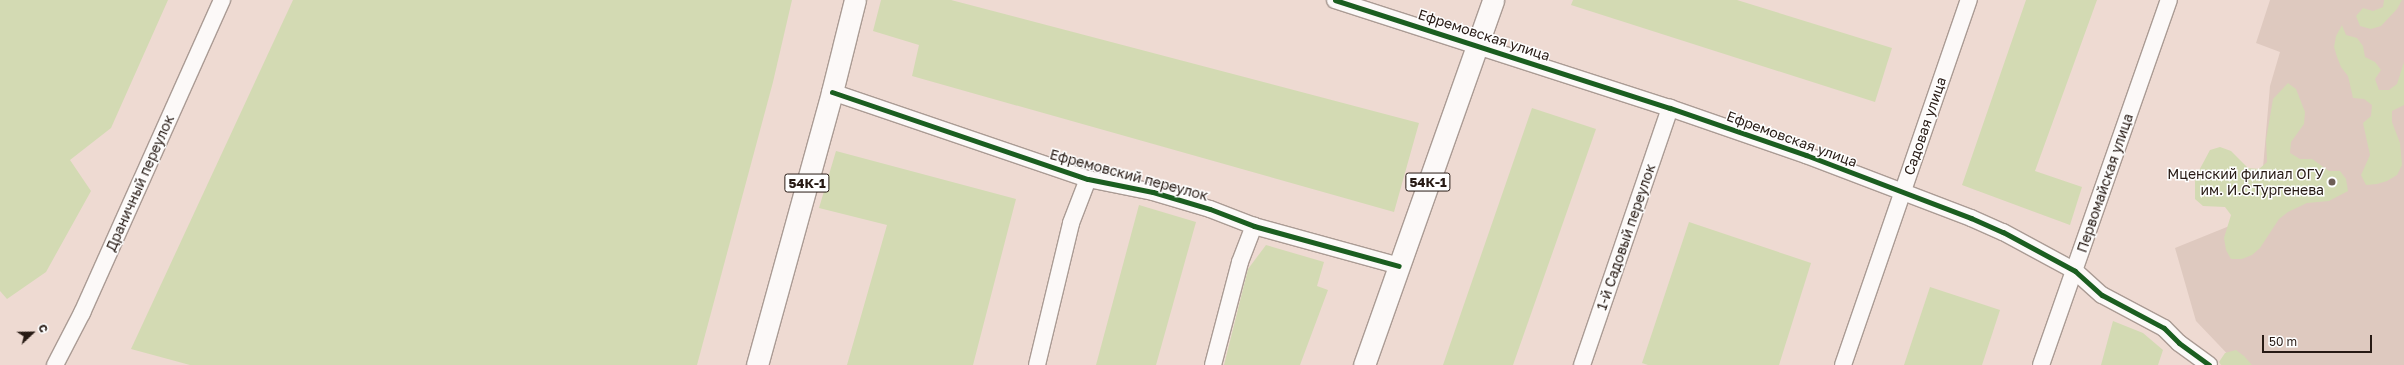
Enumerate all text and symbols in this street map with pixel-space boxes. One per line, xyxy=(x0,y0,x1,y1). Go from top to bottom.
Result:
street label: Ефремовская улица xyxy=(1416,6,1552,64)
street label: Садовая улица xyxy=(1900,75,1950,177)
street label: Ефремовская улица xyxy=(1724,108,1860,170)
street label: Первомайская улица xyxy=(2073,111,2137,255)
street label: Драничный переулок xyxy=(102,112,178,254)
street label: Ефремовский переулок xyxy=(1048,146,1210,204)
street label: 1-й Садовый переулок xyxy=(1593,162,1659,312)
place label: Мценский филиал ОГУ им. И.С.Тургенева xyxy=(2167,166,2324,198)
road number: 54К-1 xyxy=(1405,171,1451,193)
road number: 54К-1 xyxy=(784,172,830,194)
marker: Мценский филиал ОГУ им. И.С.Тургенева xyxy=(2327,177,2337,187)
north arrow xyxy=(12,313,52,353)
text: С xyxy=(36,322,51,334)
scale bar xyxy=(2264,327,2374,353)
text: 50 m xyxy=(2269,334,2297,349)

